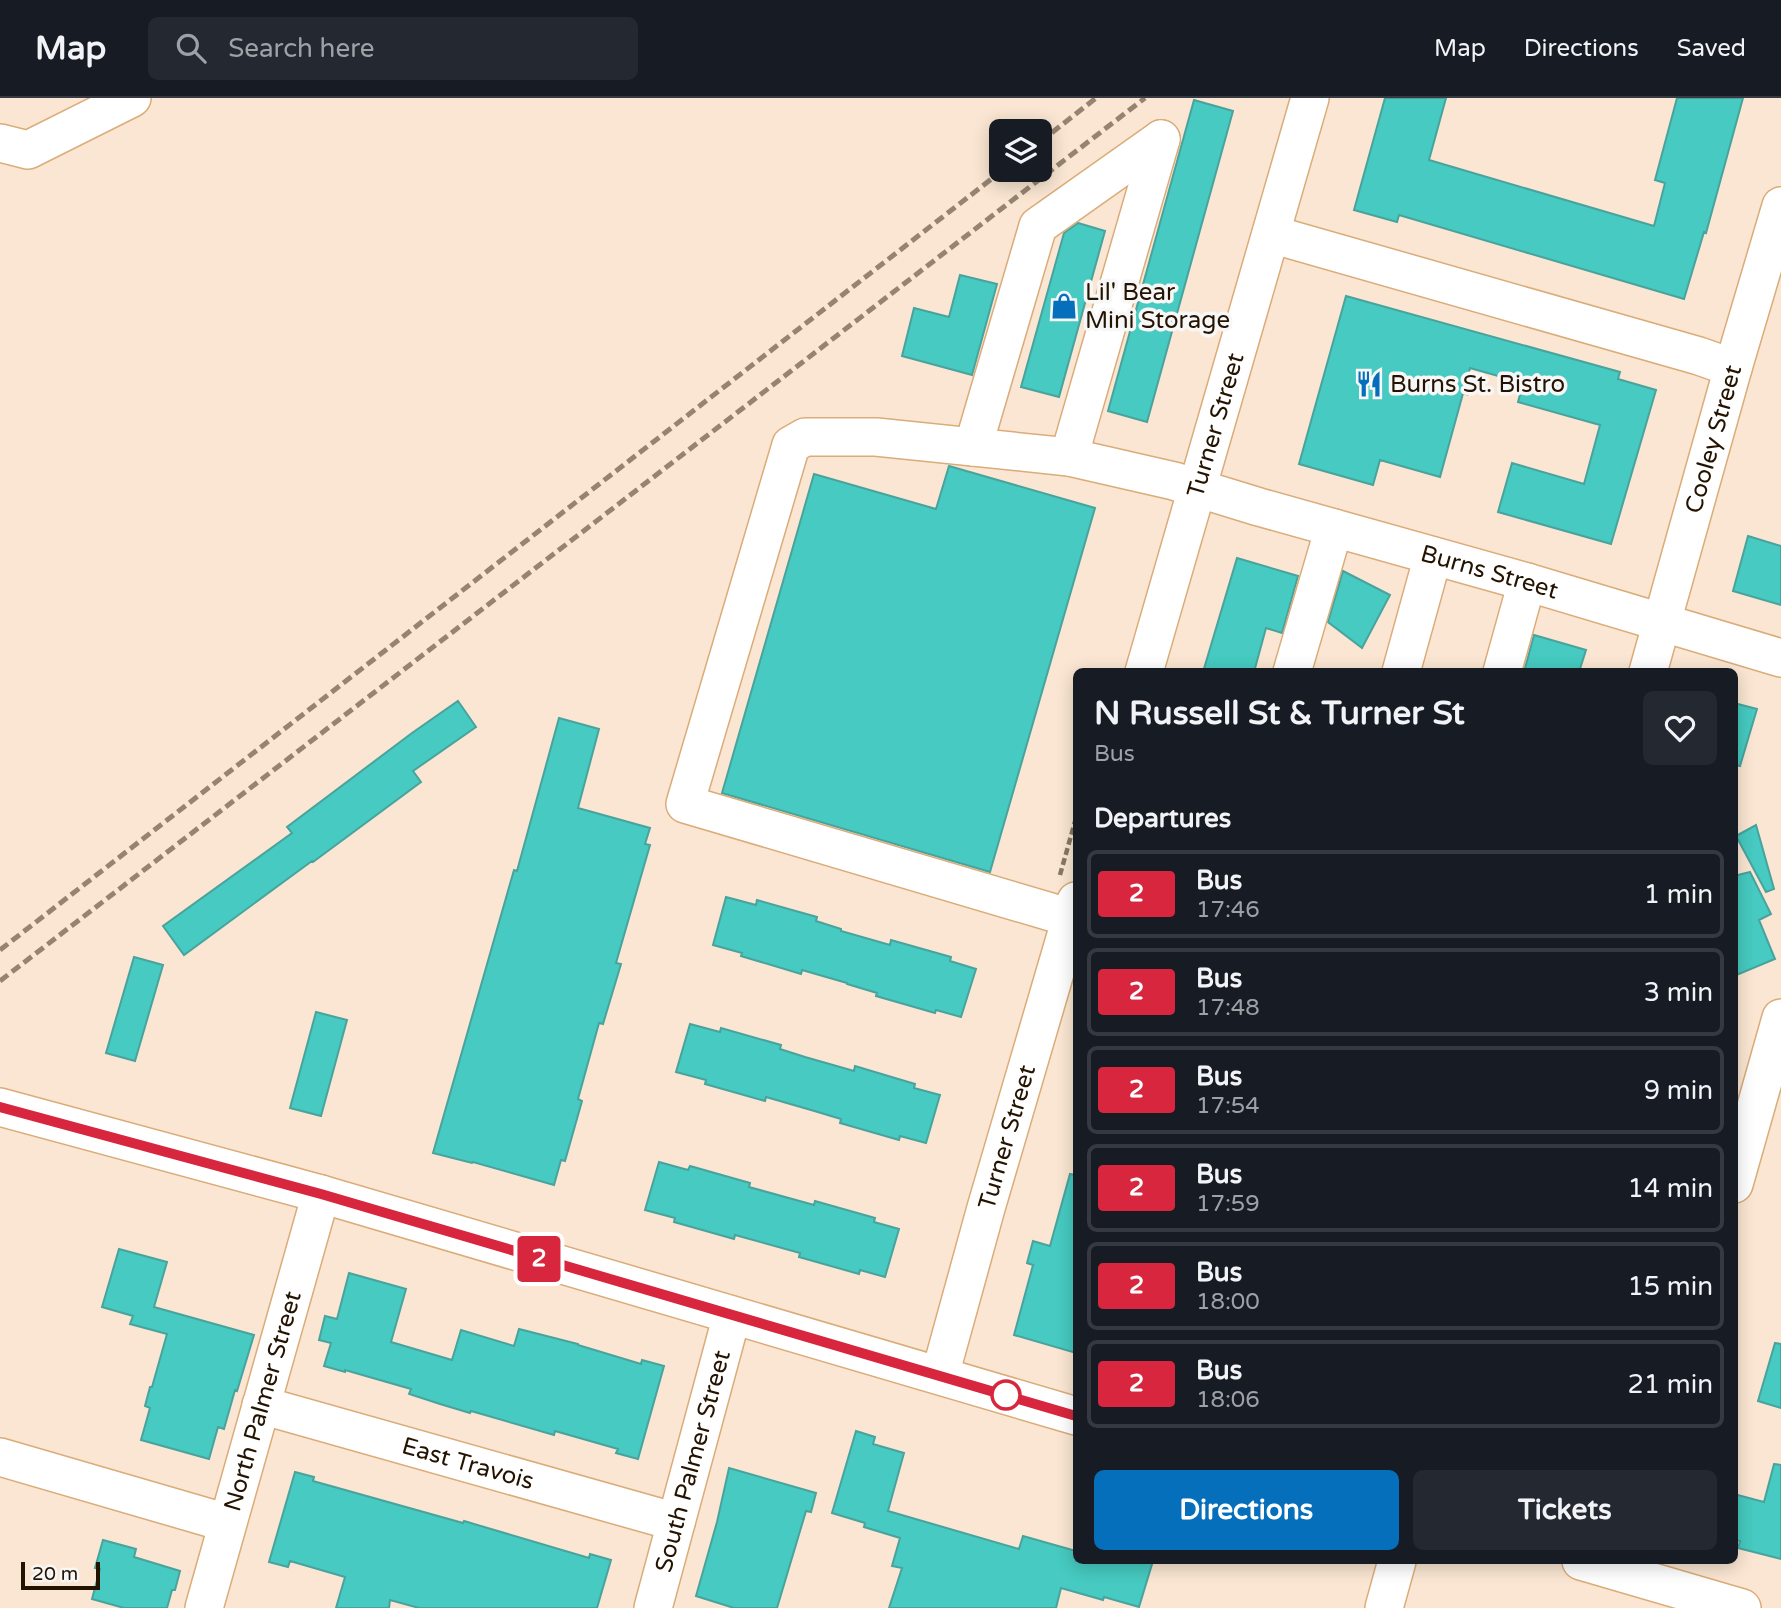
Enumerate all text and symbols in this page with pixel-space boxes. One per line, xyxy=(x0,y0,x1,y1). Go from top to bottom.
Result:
search box xyxy=(148,17,638,80)
text: Map xyxy=(35,29,106,68)
icon: search xyxy=(172,29,210,67)
text: Search here xyxy=(228,33,374,64)
text: Map xyxy=(1434,34,1486,63)
text: Directions xyxy=(1524,34,1639,63)
text: Saved xyxy=(1677,34,1746,63)
map controls xyxy=(989,119,1052,182)
button: layers xyxy=(989,119,1052,182)
place label: Lil' Bear Mini Storage xyxy=(1085,278,1230,335)
shop icon: Lil' Bear Mini Storage xyxy=(1049,291,1079,321)
street label: Turner Street xyxy=(1181,350,1251,501)
street label: Cooley Street xyxy=(1679,362,1748,517)
restaurant icon: Burns St. Bistro xyxy=(1354,369,1384,399)
place label: Burns St. Bistro xyxy=(1390,370,1565,399)
street label: Burns Street xyxy=(1417,539,1561,605)
button: heart xyxy=(1643,691,1717,765)
text: N Russell St & Turner St xyxy=(1094,694,1465,733)
text: Bus xyxy=(1094,740,1135,768)
text: Departures xyxy=(1094,803,1231,834)
text: Bus xyxy=(1196,865,1242,896)
text: 2 xyxy=(1129,879,1144,908)
text: 1 min xyxy=(1644,879,1713,910)
text: 17:46 xyxy=(1196,896,1260,924)
text: Bus xyxy=(1196,963,1242,994)
text: 2 xyxy=(1129,977,1144,1006)
text: 3 min xyxy=(1644,977,1713,1008)
text: 17:48 xyxy=(1196,994,1260,1022)
text: Bus xyxy=(1196,1061,1242,1092)
street label: Turner Street xyxy=(972,1062,1042,1213)
text: 2 xyxy=(1129,1075,1144,1104)
text: 9 min xyxy=(1644,1075,1713,1106)
text: 17:54 xyxy=(1196,1092,1260,1120)
text: Bus xyxy=(1196,1159,1242,1190)
text: 2 xyxy=(1129,1173,1144,1202)
text: 14 min xyxy=(1627,1173,1713,1204)
text: 17:59 xyxy=(1196,1190,1260,1218)
line badge: 2 xyxy=(516,1236,562,1282)
text: 2 xyxy=(531,1244,547,1273)
text: Bus xyxy=(1196,1257,1242,1288)
text: 2 xyxy=(1129,1271,1144,1300)
text: 15 min xyxy=(1627,1271,1713,1302)
street label: North Palmer Street xyxy=(218,1288,308,1515)
text: 18:00 xyxy=(1196,1288,1260,1316)
street label: South Palmer Street xyxy=(649,1347,737,1576)
text: Bus xyxy=(1196,1355,1242,1386)
text: 2 xyxy=(1129,1369,1144,1398)
text: 21 min xyxy=(1627,1369,1713,1400)
unlabelled marker xyxy=(991,1380,1021,1410)
text: 18:06 xyxy=(1196,1386,1260,1414)
street label: East Travois xyxy=(398,1431,537,1496)
button: Directions xyxy=(1094,1470,1399,1550)
button: Tickets xyxy=(1413,1470,1717,1550)
scale bar xyxy=(21,1559,100,1591)
text: 20 m xyxy=(32,1563,78,1585)

